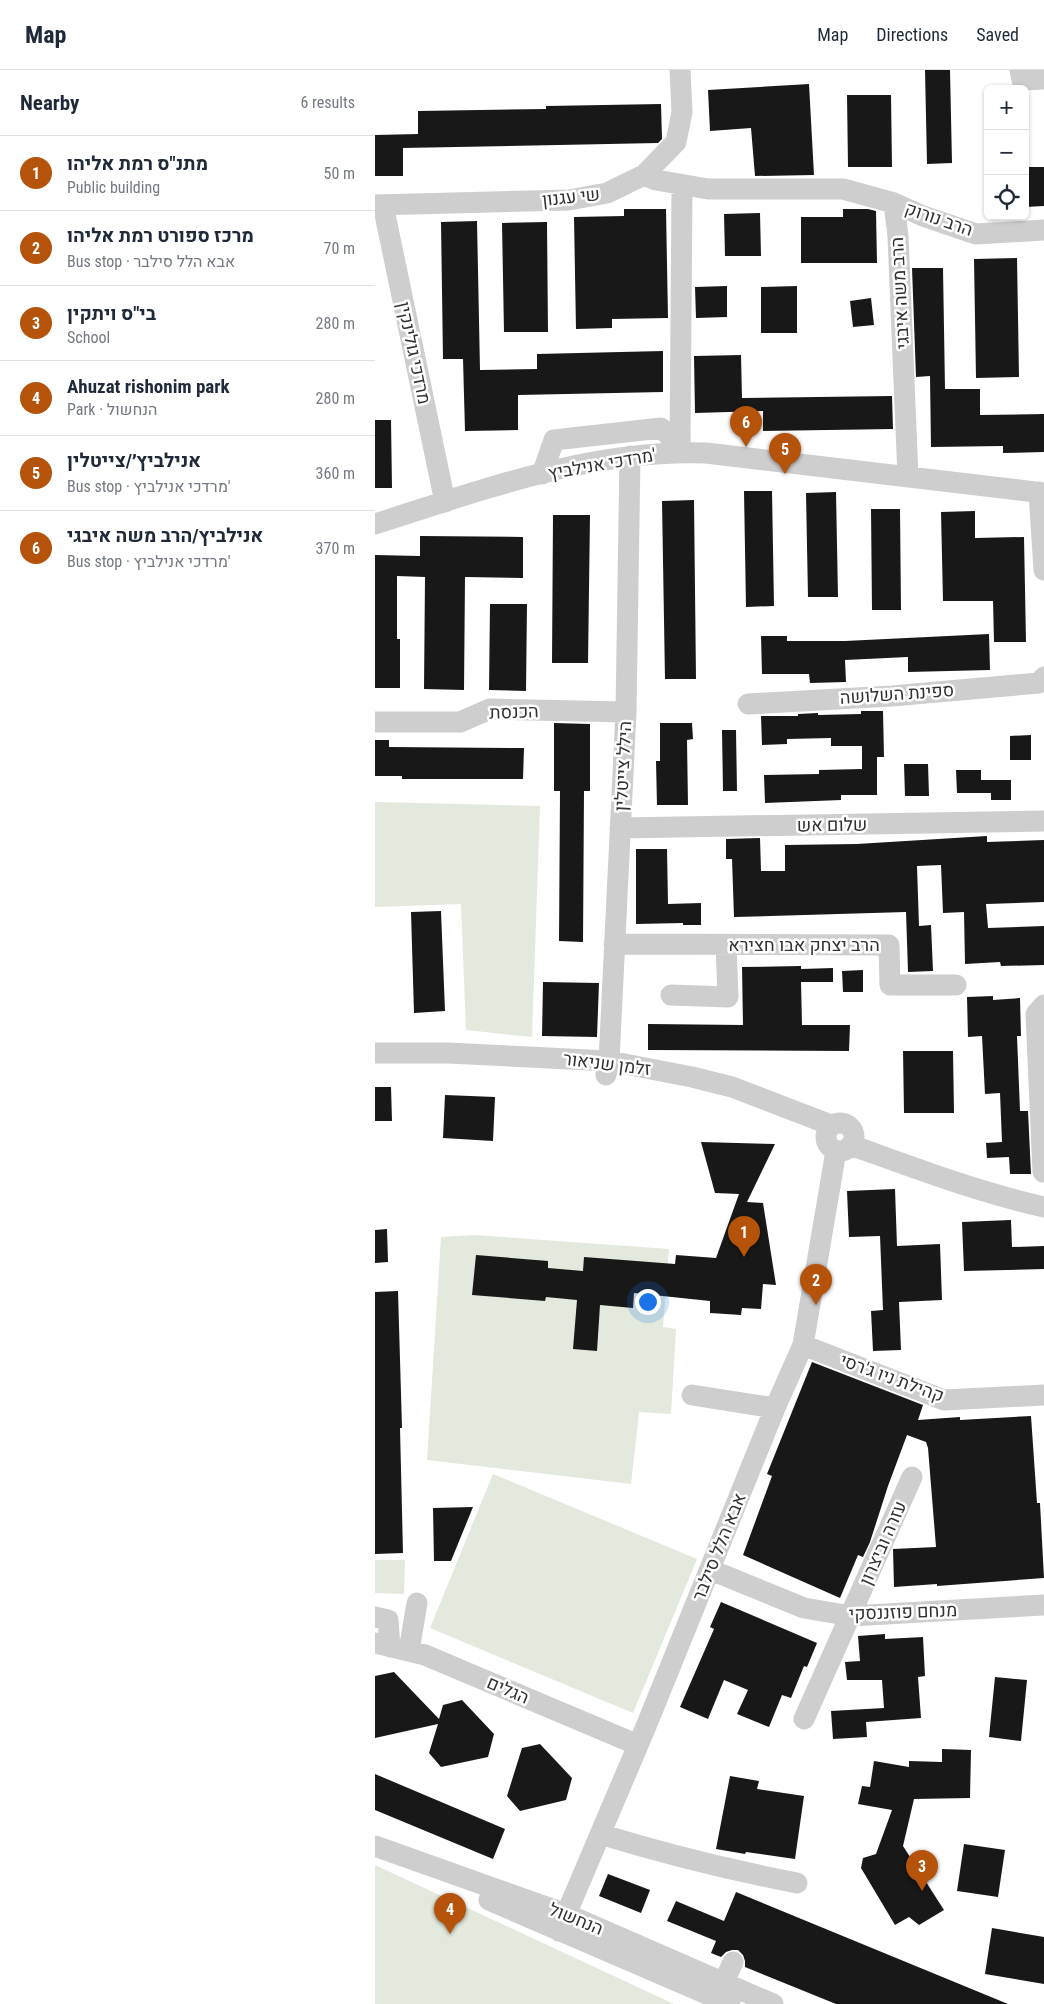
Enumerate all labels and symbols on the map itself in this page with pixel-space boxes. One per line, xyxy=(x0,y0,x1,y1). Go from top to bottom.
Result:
street label: שי עגנון xyxy=(541,183,601,210)
street label: הרב נורוק xyxy=(903,197,976,240)
street label: הרב משה איבגי xyxy=(886,236,913,350)
street label: מרדכי גולינקין xyxy=(393,300,436,406)
pin: 6 xyxy=(730,406,762,447)
pin: 5 xyxy=(769,433,801,474)
street label: מרדכי אנילביץ' xyxy=(546,444,658,483)
street label: ספינת השלושה xyxy=(839,679,955,708)
street label: הכנסת xyxy=(489,700,539,723)
street label: הילל צייטלין xyxy=(610,720,635,812)
street label: שלום אש xyxy=(797,813,867,836)
street label: הרב יצחק אבו חצירא xyxy=(728,934,880,955)
street label: זלמן שניאור xyxy=(562,1048,652,1079)
pin: 1 xyxy=(728,1216,760,1257)
pin: 2 xyxy=(800,1264,832,1305)
your location xyxy=(635,1289,661,1315)
street label: קהילת ניו ג'רסי xyxy=(837,1349,947,1406)
street label: אבא הלל סילבר xyxy=(687,1490,750,1604)
street label: עזרה וביצרון xyxy=(855,1498,910,1588)
street label: מנחם פוזננסקי xyxy=(848,1599,958,1624)
street label: הגלים xyxy=(484,1671,532,1708)
pin: 3 xyxy=(906,1850,938,1891)
pin: 4 xyxy=(434,1893,466,1934)
street label: הנחשול xyxy=(546,1898,606,1939)

